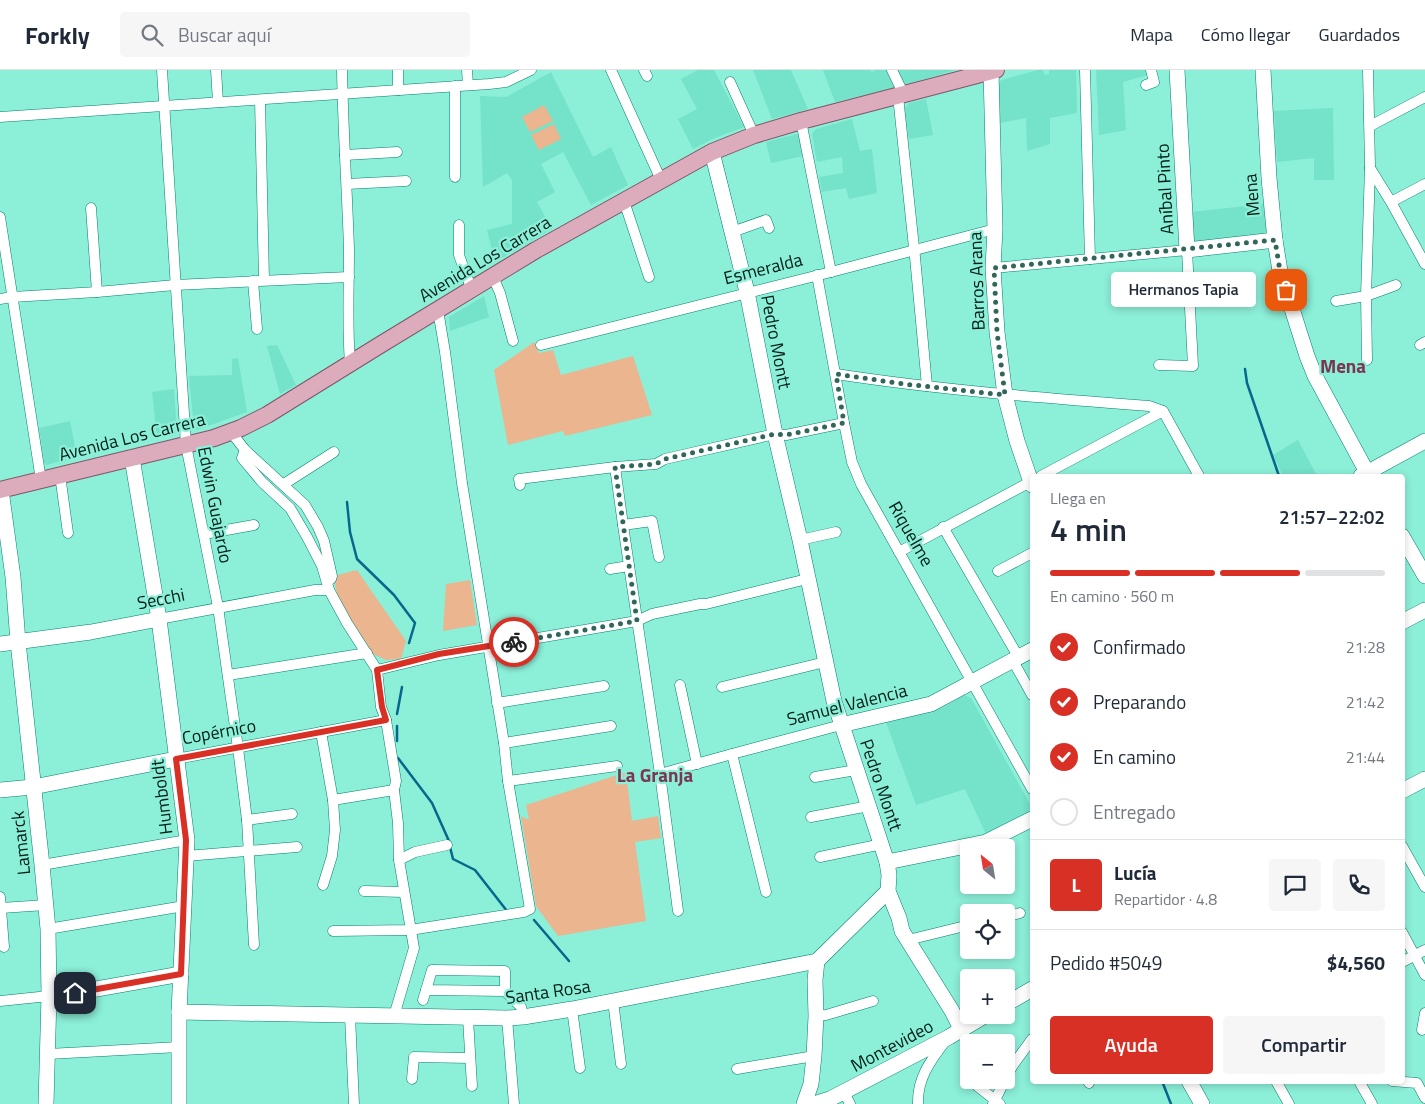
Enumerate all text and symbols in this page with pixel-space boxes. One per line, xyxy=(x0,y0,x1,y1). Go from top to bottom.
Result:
search box xyxy=(120,12,470,57)
text: Forkly xyxy=(25,17,90,53)
text: Buscar aquí xyxy=(178,20,271,49)
icon: search xyxy=(138,21,166,49)
text: Mapa xyxy=(1130,21,1173,48)
text: Cómo llegar xyxy=(1201,21,1290,48)
text: Guardados xyxy=(1318,21,1400,48)
street label: Aníbal Pinto xyxy=(1149,143,1180,235)
street label: Mena xyxy=(1236,173,1267,218)
street label: Avenida Los Carrera xyxy=(414,208,556,309)
street label: Barros Arana xyxy=(961,231,992,331)
street label: Esmeralda xyxy=(721,246,805,291)
pin xyxy=(1265,269,1307,311)
callout: Hermanos Tapia xyxy=(1111,272,1256,308)
icon: bag xyxy=(1272,276,1300,304)
text: Hermanos Tapia xyxy=(1128,277,1239,301)
street label: Pedro Montt xyxy=(754,292,799,392)
district label: Mena xyxy=(1320,351,1366,380)
street label: Avenida Los Carrera xyxy=(56,405,208,468)
street label: Edwin Guajardo xyxy=(191,444,240,566)
text: Llega en xyxy=(1050,486,1106,510)
street label: Riquelme xyxy=(882,496,941,571)
text: 21:57–22:02 xyxy=(1279,502,1385,531)
text: 4 min xyxy=(1050,505,1127,553)
street label: Secchi xyxy=(135,581,187,616)
text: En camino · 560 m xyxy=(1050,584,1174,608)
courier xyxy=(489,617,539,667)
icon: bike xyxy=(500,628,528,656)
text: Confirmado xyxy=(1093,632,1186,661)
icon: check xyxy=(1050,633,1078,661)
text: 21:28 xyxy=(1346,635,1385,659)
street label: Samuel Valencia xyxy=(784,676,910,733)
text: Preparando xyxy=(1093,687,1186,716)
icon: check xyxy=(1050,688,1078,716)
text: 21:42 xyxy=(1346,690,1385,714)
street label: Copérnico xyxy=(180,712,258,751)
street label: Pedro Montt xyxy=(853,735,910,835)
text: En camino xyxy=(1093,742,1176,771)
icon: check xyxy=(1050,743,1078,771)
text: 21:44 xyxy=(1346,745,1385,769)
street label: Humboldt xyxy=(143,757,180,836)
district label: La Granja xyxy=(617,760,693,789)
text: Entregado xyxy=(1093,797,1176,826)
street label: Lamarck xyxy=(4,809,37,876)
north arrow xyxy=(960,839,1015,894)
map controls xyxy=(960,839,1015,1089)
text: Lucía xyxy=(1114,858,1157,887)
button: chat xyxy=(1269,859,1321,911)
button: phone xyxy=(1333,859,1385,911)
text: L xyxy=(1072,870,1080,899)
text: Repartidor · 4.8 xyxy=(1114,887,1217,911)
button: locate xyxy=(960,904,1015,959)
text: Pedido #5049 xyxy=(1050,948,1162,977)
text: $4,560 xyxy=(1327,948,1385,977)
button: + xyxy=(960,969,1015,1024)
pin xyxy=(54,972,96,1014)
street label: Santa Rosa xyxy=(504,972,592,1011)
icon: home xyxy=(61,979,89,1007)
street label: Montevideo xyxy=(846,1012,938,1079)
button: Ayuda xyxy=(1050,1016,1213,1074)
button: Compartir xyxy=(1223,1016,1385,1074)
button: − xyxy=(960,1034,1015,1089)

